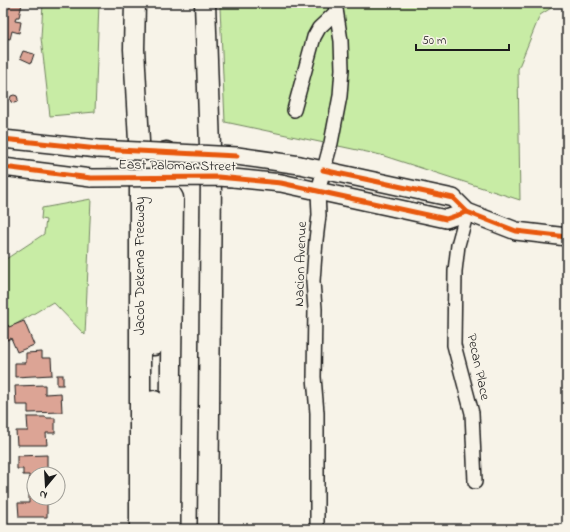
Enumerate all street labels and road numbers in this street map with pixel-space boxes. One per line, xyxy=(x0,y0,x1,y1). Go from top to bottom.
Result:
street label: East Palomar Street xyxy=(118,154,236,178)
street label: Jacob Dekema Freeway xyxy=(130,196,152,335)
street label: Nacion Avenue xyxy=(289,220,313,307)
street label: Pecan Place xyxy=(461,332,495,403)

